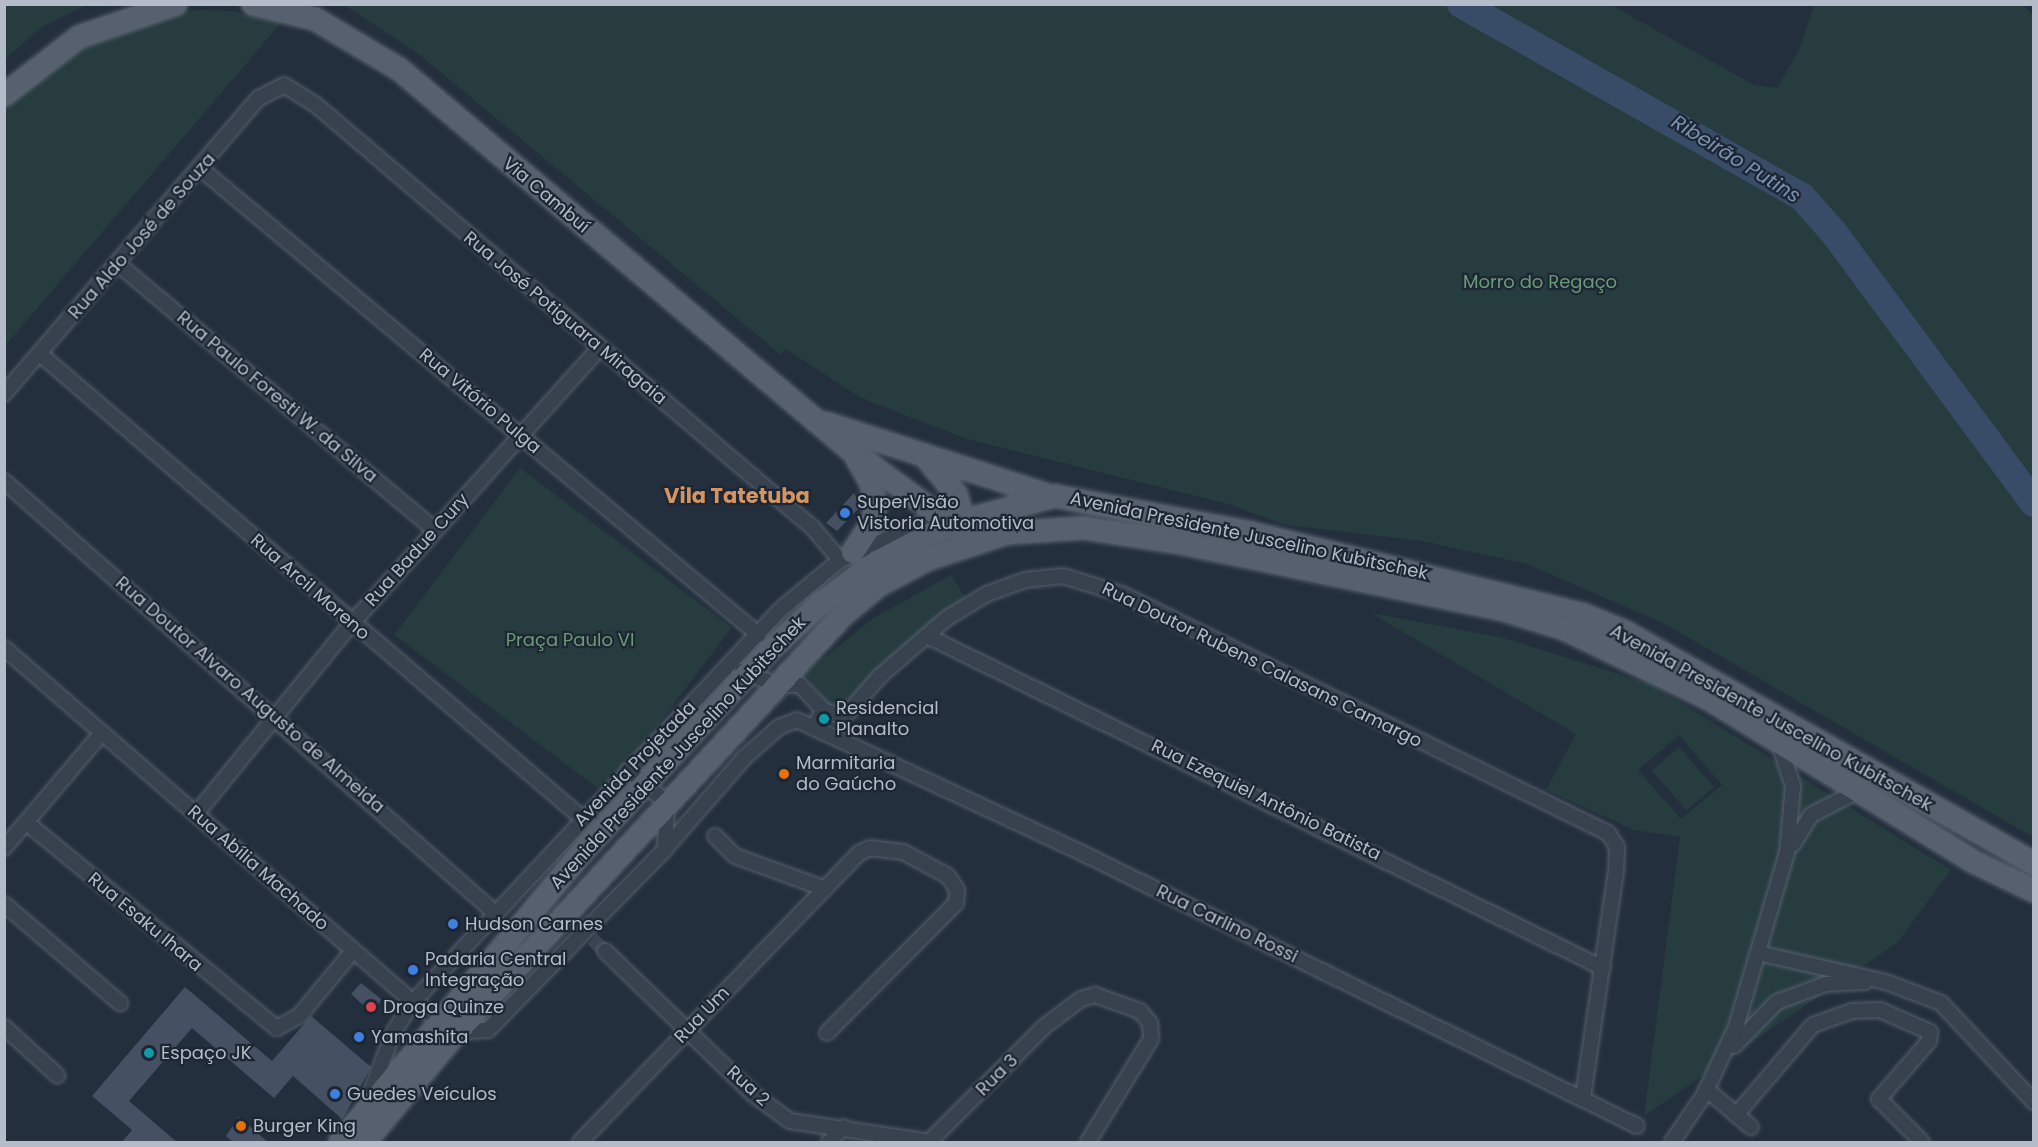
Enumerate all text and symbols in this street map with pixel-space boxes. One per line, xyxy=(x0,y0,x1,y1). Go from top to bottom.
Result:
water label: Ribeirão Putins xyxy=(1667,110,1805,208)
street label: Rua Aldo José de Souza xyxy=(64,149,220,323)
street label: Via Cambuí xyxy=(498,153,594,237)
street label: Rua José Potiguara Miragaia xyxy=(459,227,671,409)
park label: Morro do Regaço xyxy=(1463,271,1617,293)
street label: Rua Paulo Foresti W. da Silva xyxy=(172,307,382,487)
street label: Rua Vitório Pulga xyxy=(415,344,545,458)
district label: Vila Tatetuba xyxy=(664,483,810,509)
street label: Avenida Presidente Juscelino Kubitschek xyxy=(1068,487,1430,585)
street label: Rua Badue Cury xyxy=(361,489,473,611)
place label: SuperVisão Vistoria Automotiva xyxy=(857,492,1034,534)
marker: SuperVisão Vistoria Automotiva xyxy=(838,506,852,520)
street label: Rua Arcil Moreno xyxy=(246,529,374,645)
street label: Rua Doutor Alvaro Augusto de Almeida xyxy=(111,572,389,818)
street label: Rua Doutor Rubens Calasans Camargo xyxy=(1098,578,1426,752)
street label: Avenida Presidente Juscelino Kubitschek xyxy=(546,612,810,894)
street label: Avenida Presidente Juscelino Kubitschek xyxy=(1606,620,1936,816)
park label: Praça Paulo VI xyxy=(506,629,634,651)
street label: Avenida Projetada xyxy=(570,697,700,831)
place label: Residencial Planalto xyxy=(836,698,939,740)
marker: Residencial Planalto xyxy=(817,712,831,726)
street label: Rua Ezequiel Antônio Batista xyxy=(1148,735,1384,865)
place label: Marmitaria do Gaúcho xyxy=(796,753,896,795)
marker: Marmitaria do Gaúcho xyxy=(777,767,791,781)
street label: Rua Abília Machado xyxy=(183,801,333,935)
street label: Rua Esaku Ihara xyxy=(83,868,207,976)
street label: Rua Carlino Rossi xyxy=(1153,880,1301,968)
place label: Hudson Carnes xyxy=(465,913,603,935)
marker: Hudson Carnes xyxy=(446,917,460,931)
place label: Padaria Central Integração xyxy=(425,949,566,992)
marker: Padaria Central Integração xyxy=(406,963,420,977)
street label: Rua Um xyxy=(670,982,734,1048)
place label: Droga Quinze xyxy=(383,996,504,1018)
marker: Droga Quinze xyxy=(364,1000,378,1014)
place label: Yamashita xyxy=(371,1026,468,1048)
marker: Yamashita xyxy=(352,1030,366,1044)
place label: Espaço JK xyxy=(161,1042,252,1064)
marker: Espaço JK xyxy=(142,1046,156,1060)
street label: Rua 3 xyxy=(972,1050,1022,1100)
street label: Rua 2 xyxy=(722,1061,774,1111)
place label: Guedes Veículos xyxy=(347,1083,497,1105)
marker: Guedes Veículos xyxy=(328,1087,342,1101)
place label: Burger King xyxy=(253,1115,356,1137)
marker: Burger King xyxy=(234,1119,248,1133)

